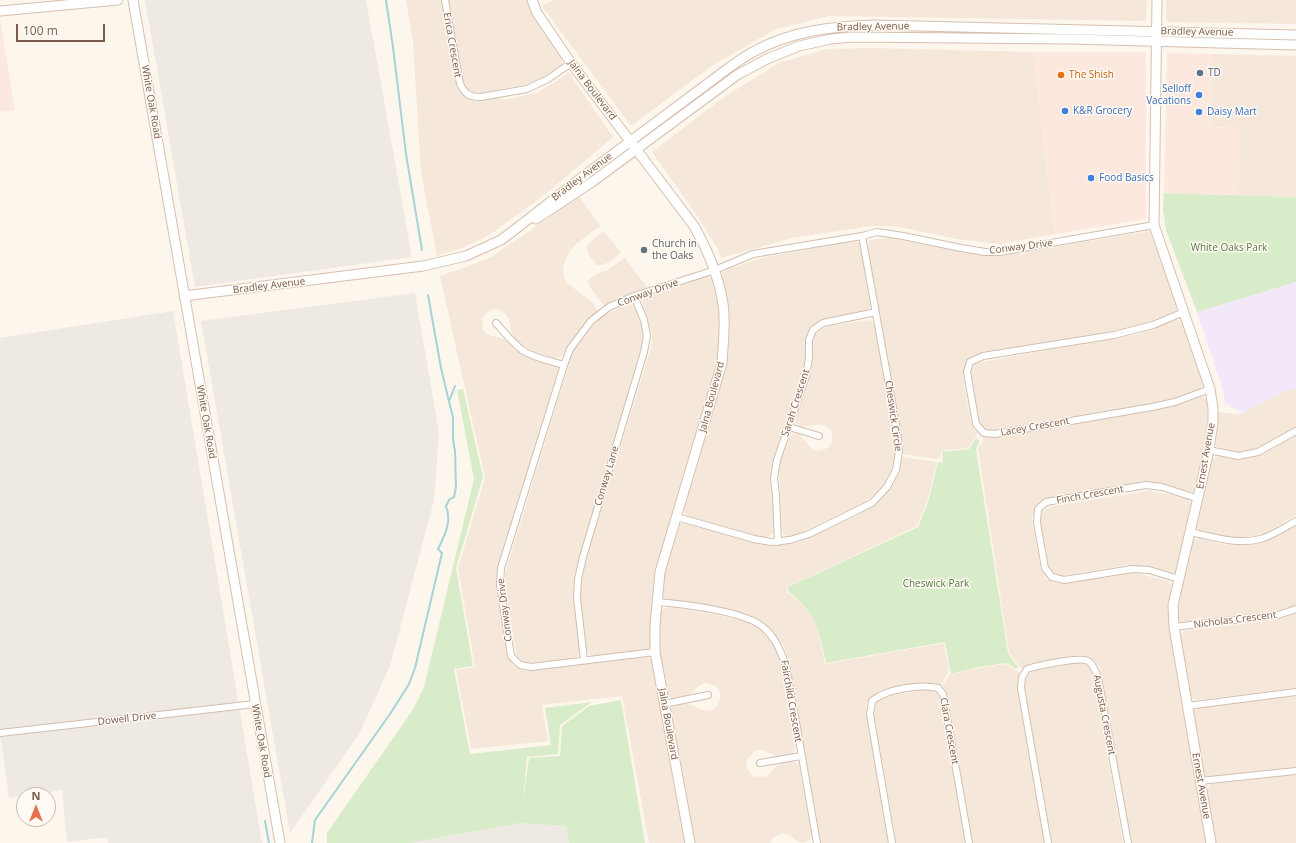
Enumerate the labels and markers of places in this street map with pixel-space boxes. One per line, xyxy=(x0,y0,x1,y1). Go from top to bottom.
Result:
place label: TD xyxy=(1208,67,1221,79)
marker: TD xyxy=(1195,68,1205,78)
place label: The Shish xyxy=(1069,69,1114,81)
marker: The Shish xyxy=(1056,70,1066,80)
place label: Selloff Vacations xyxy=(1146,83,1191,106)
marker: Selloff Vacations xyxy=(1194,90,1204,100)
place label: K&R Grocery xyxy=(1073,105,1132,117)
marker: K&R Grocery xyxy=(1060,106,1070,116)
place label: Daisy Mart xyxy=(1207,106,1257,118)
marker: Daisy Mart xyxy=(1194,107,1204,117)
place label: Food Basics xyxy=(1099,172,1154,184)
marker: Food Basics xyxy=(1086,173,1096,183)
place label: Church in the Oaks xyxy=(652,238,697,262)
marker: Church in the Oaks xyxy=(639,245,649,255)

